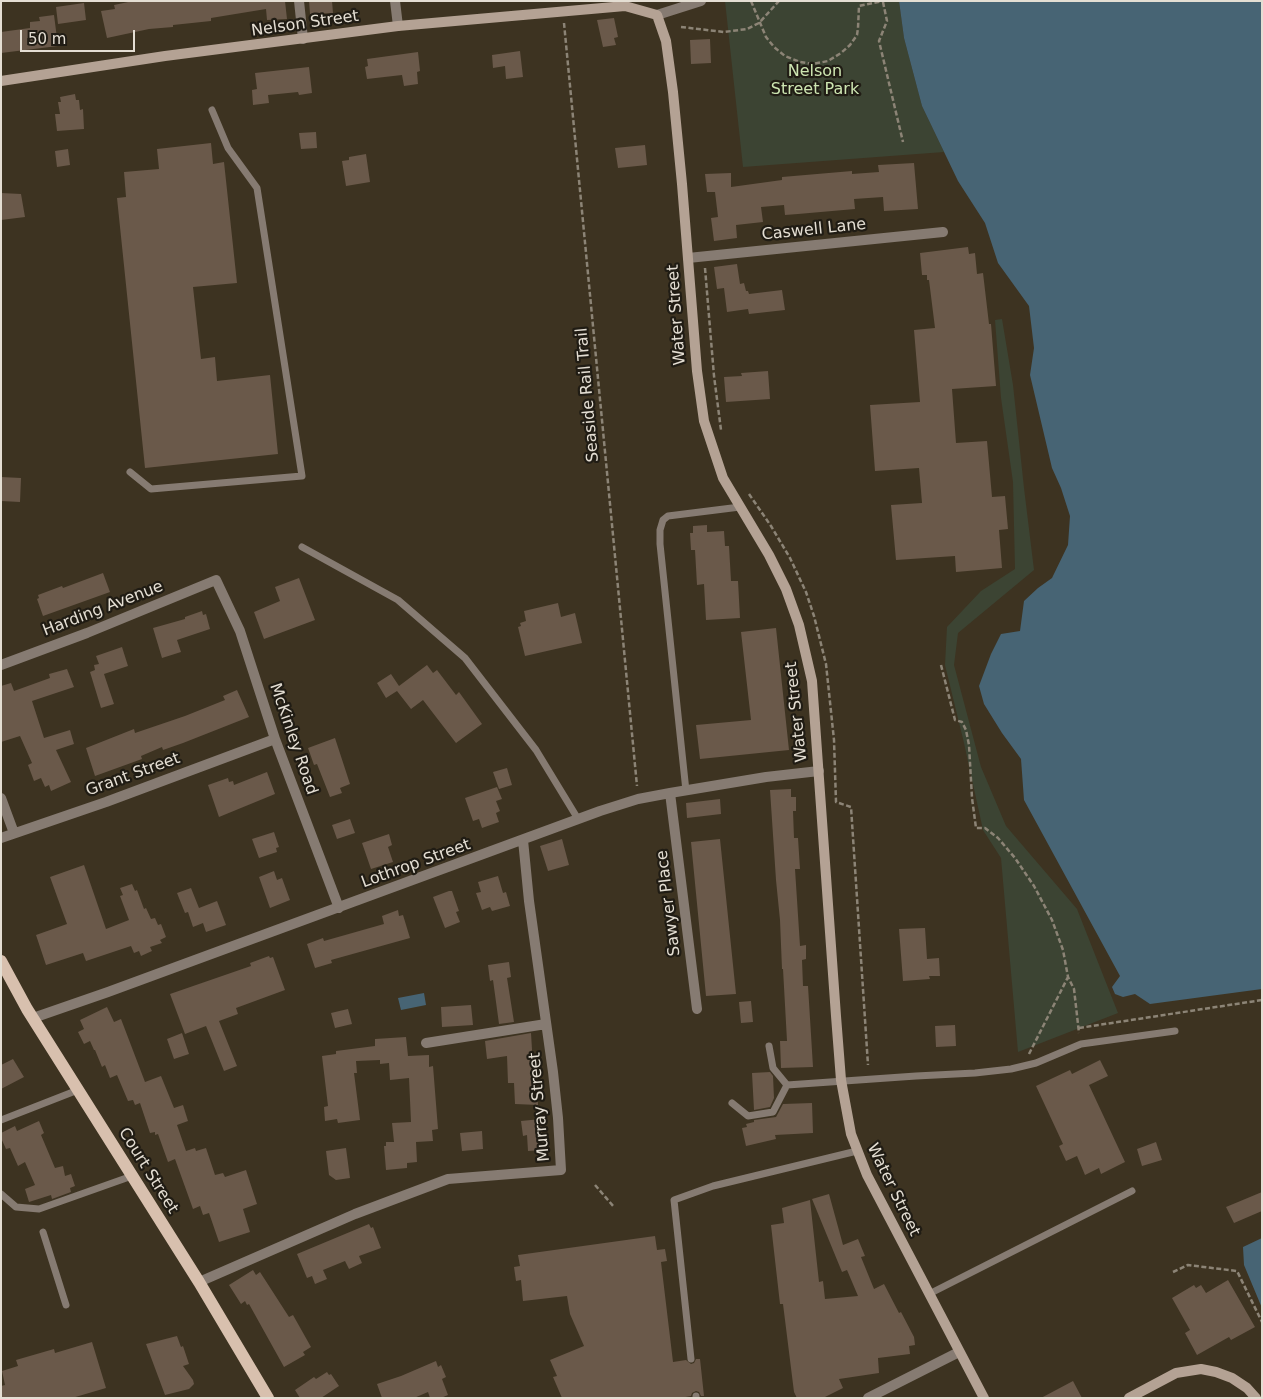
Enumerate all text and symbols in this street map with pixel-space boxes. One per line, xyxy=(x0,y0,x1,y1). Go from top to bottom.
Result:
street label: Nelson Street xyxy=(250,7,360,41)
scale bar xyxy=(22,20,138,52)
text: 50 m xyxy=(28,30,66,48)
park label: Nelson Street Park xyxy=(771,62,859,100)
street label: Caswell Lane xyxy=(761,215,867,245)
street label: Water Street xyxy=(664,264,690,366)
street label: Seaside Rail Trail xyxy=(573,327,603,463)
street label: Harding Avenue xyxy=(40,577,166,641)
street label: Water Street xyxy=(782,661,812,763)
street label: McKinley Road xyxy=(265,681,321,797)
street label: Grant Street xyxy=(83,749,183,801)
street label: Lothrop Street xyxy=(359,835,473,893)
street label: Sawyer Place xyxy=(653,849,685,957)
street label: Murray Street xyxy=(526,1051,554,1163)
street label: Court Street xyxy=(114,1125,182,1217)
street label: Water Street xyxy=(862,1140,924,1240)

